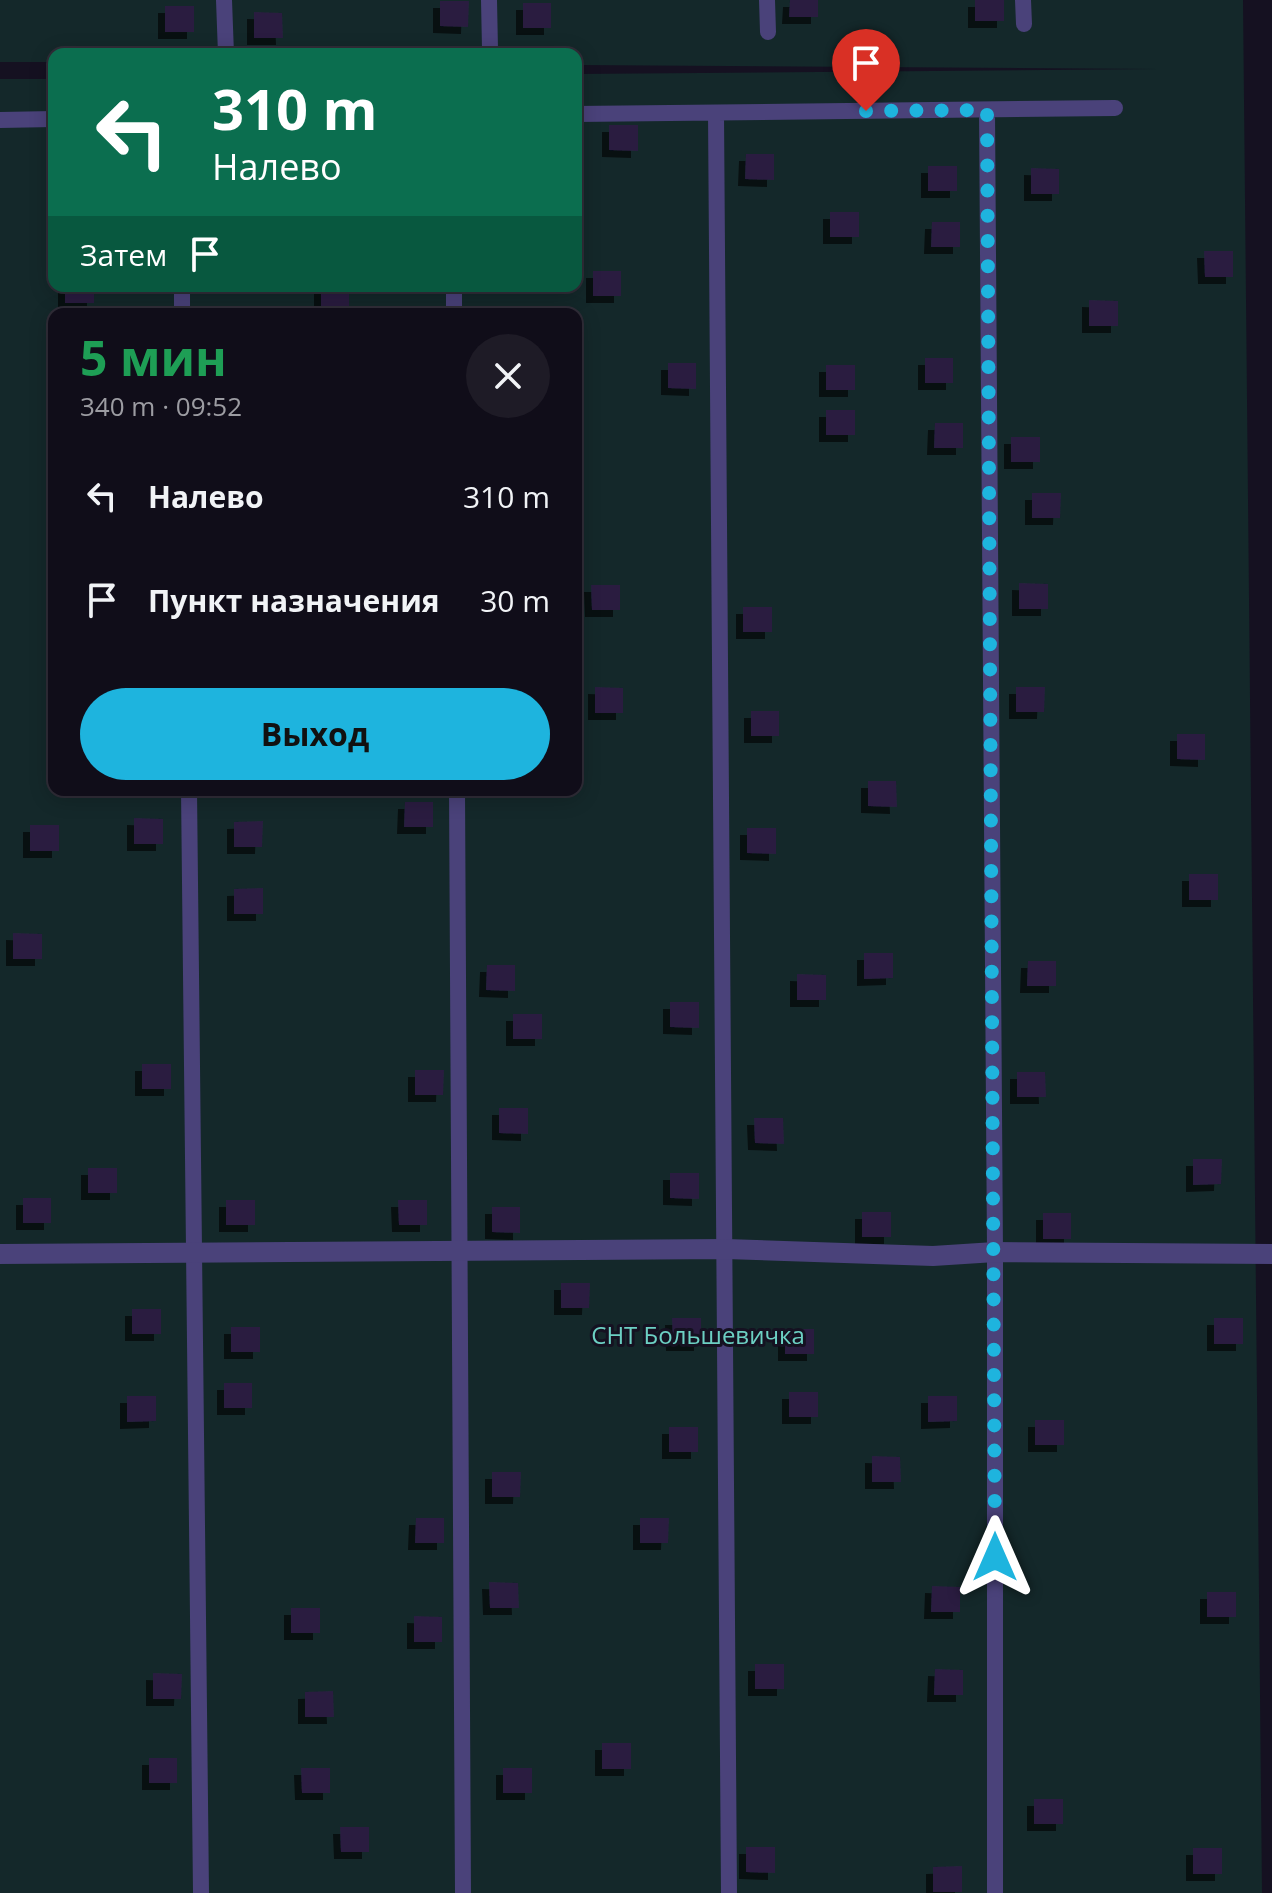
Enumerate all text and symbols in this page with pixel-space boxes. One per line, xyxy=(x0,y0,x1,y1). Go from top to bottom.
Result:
pin xyxy=(832,29,900,111)
icon: arrive xyxy=(844,41,888,85)
text: 310 m xyxy=(212,70,378,146)
icon: left xyxy=(80,80,184,184)
text: Налево xyxy=(212,142,342,191)
icon: arrive xyxy=(183,232,227,276)
text: Затем xyxy=(80,234,167,275)
text: 5 мин xyxy=(80,325,227,390)
button: close xyxy=(466,334,550,418)
text: 340 m · 09:52 xyxy=(80,388,242,424)
icon: left xyxy=(80,474,124,518)
text: Налево xyxy=(148,476,264,517)
text: 310 m xyxy=(463,476,550,517)
icon: arrive xyxy=(80,578,124,622)
text: Пункт назначения xyxy=(148,580,440,621)
text: 30 m xyxy=(480,580,550,621)
button: Выход xyxy=(80,688,550,780)
park label: СНТ Большевичка xyxy=(591,1318,805,1351)
position arrow xyxy=(953,1515,1037,1599)

